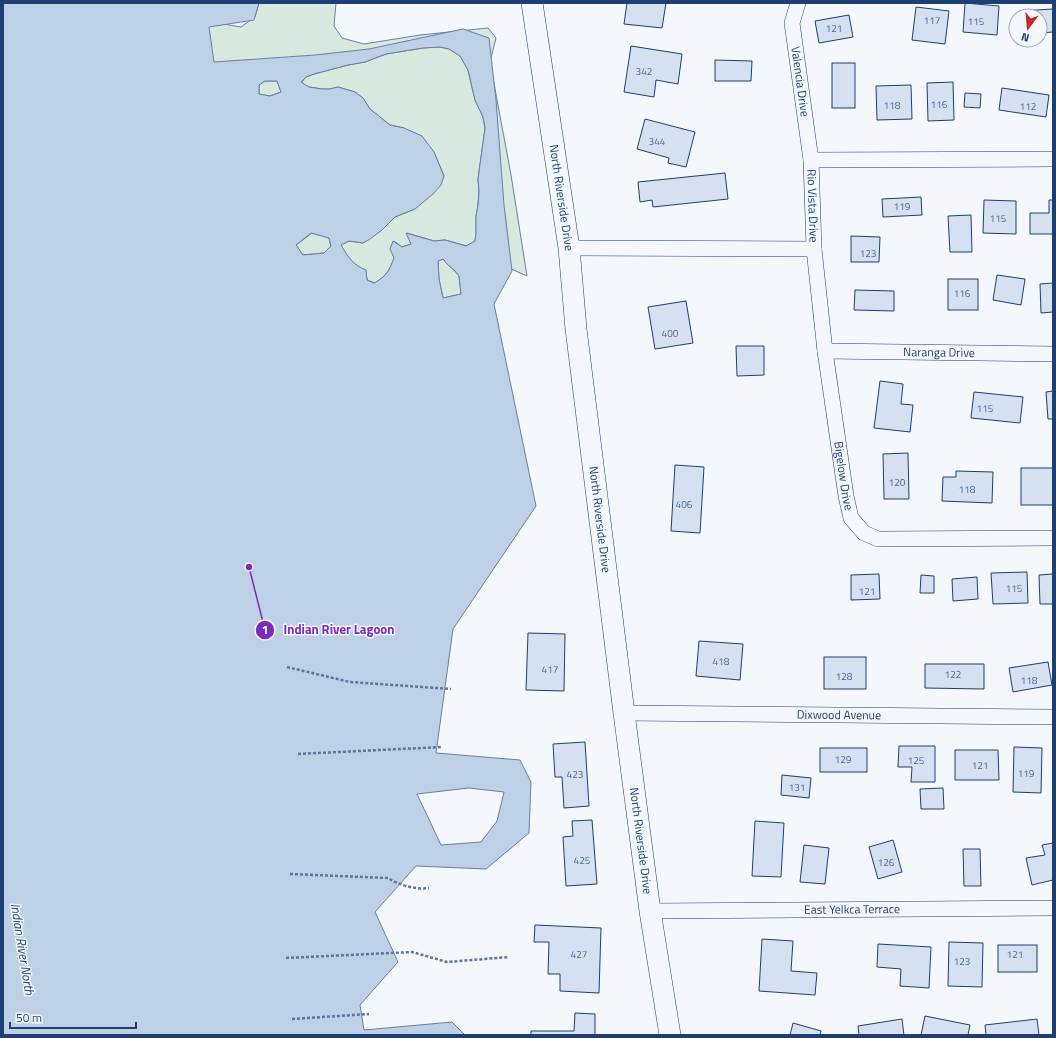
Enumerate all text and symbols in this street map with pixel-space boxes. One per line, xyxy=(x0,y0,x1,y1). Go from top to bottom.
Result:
north arrow xyxy=(1008,8,1048,48)
house number: 117 xyxy=(924,13,940,28)
house number: 115 xyxy=(968,14,985,29)
house number: 121 xyxy=(826,21,842,36)
text: N xyxy=(1019,29,1031,46)
street label: Valencia Drive xyxy=(786,45,815,118)
house number: 342 xyxy=(636,64,652,79)
house number: 116 xyxy=(931,97,948,112)
house number: 118 xyxy=(884,98,901,113)
house number: 112 xyxy=(1020,99,1036,114)
house number: 344 xyxy=(649,134,666,149)
street label: North Riverside Drive xyxy=(545,143,579,252)
street label: Rio Vista Drive xyxy=(802,169,824,243)
house number: 119 xyxy=(894,199,911,214)
house number: 115 xyxy=(990,211,1007,226)
house number: 123 xyxy=(860,246,876,261)
house number: 116 xyxy=(954,286,971,301)
house number: 400 xyxy=(662,326,679,341)
street label: Naranga Drive xyxy=(903,342,975,362)
house number: 115 xyxy=(977,401,994,416)
street label: Bigelow Drive xyxy=(829,440,859,512)
street label: North Riverside Drive xyxy=(584,465,616,574)
house number: 120 xyxy=(889,475,906,490)
house number: 118 xyxy=(959,482,976,497)
house number: 406 xyxy=(676,497,693,512)
house number: 115 xyxy=(1006,581,1023,596)
house number: 121 xyxy=(859,584,875,599)
callout: Indian River Lagoon xyxy=(255,617,402,642)
text: Indian River Lagoon xyxy=(284,619,394,639)
text: 1 xyxy=(262,620,268,639)
house number: 418 xyxy=(713,654,730,669)
house number: 417 xyxy=(542,662,558,677)
house number: 122 xyxy=(945,667,961,682)
house number: 128 xyxy=(836,669,853,684)
house number: 118 xyxy=(1021,673,1038,688)
street label: Dixwood Avenue xyxy=(797,705,881,724)
house number: 129 xyxy=(835,752,852,767)
house number: 125 xyxy=(908,753,925,768)
house number: 121 xyxy=(972,758,988,773)
house number: 119 xyxy=(1018,766,1035,781)
house number: 423 xyxy=(567,767,583,782)
house number: 131 xyxy=(789,780,805,795)
street label: North Riverside Drive xyxy=(625,786,658,895)
house number: 425 xyxy=(574,853,591,868)
house number: 126 xyxy=(878,855,895,870)
street label: East Yelkca Terrace xyxy=(804,899,900,919)
water label: Indian River North xyxy=(6,902,40,997)
house number: 427 xyxy=(571,947,587,962)
house number: 121 xyxy=(1007,947,1023,962)
house number: 123 xyxy=(954,954,970,969)
scale bar xyxy=(10,1004,136,1030)
text: 50 m xyxy=(16,1008,42,1027)

